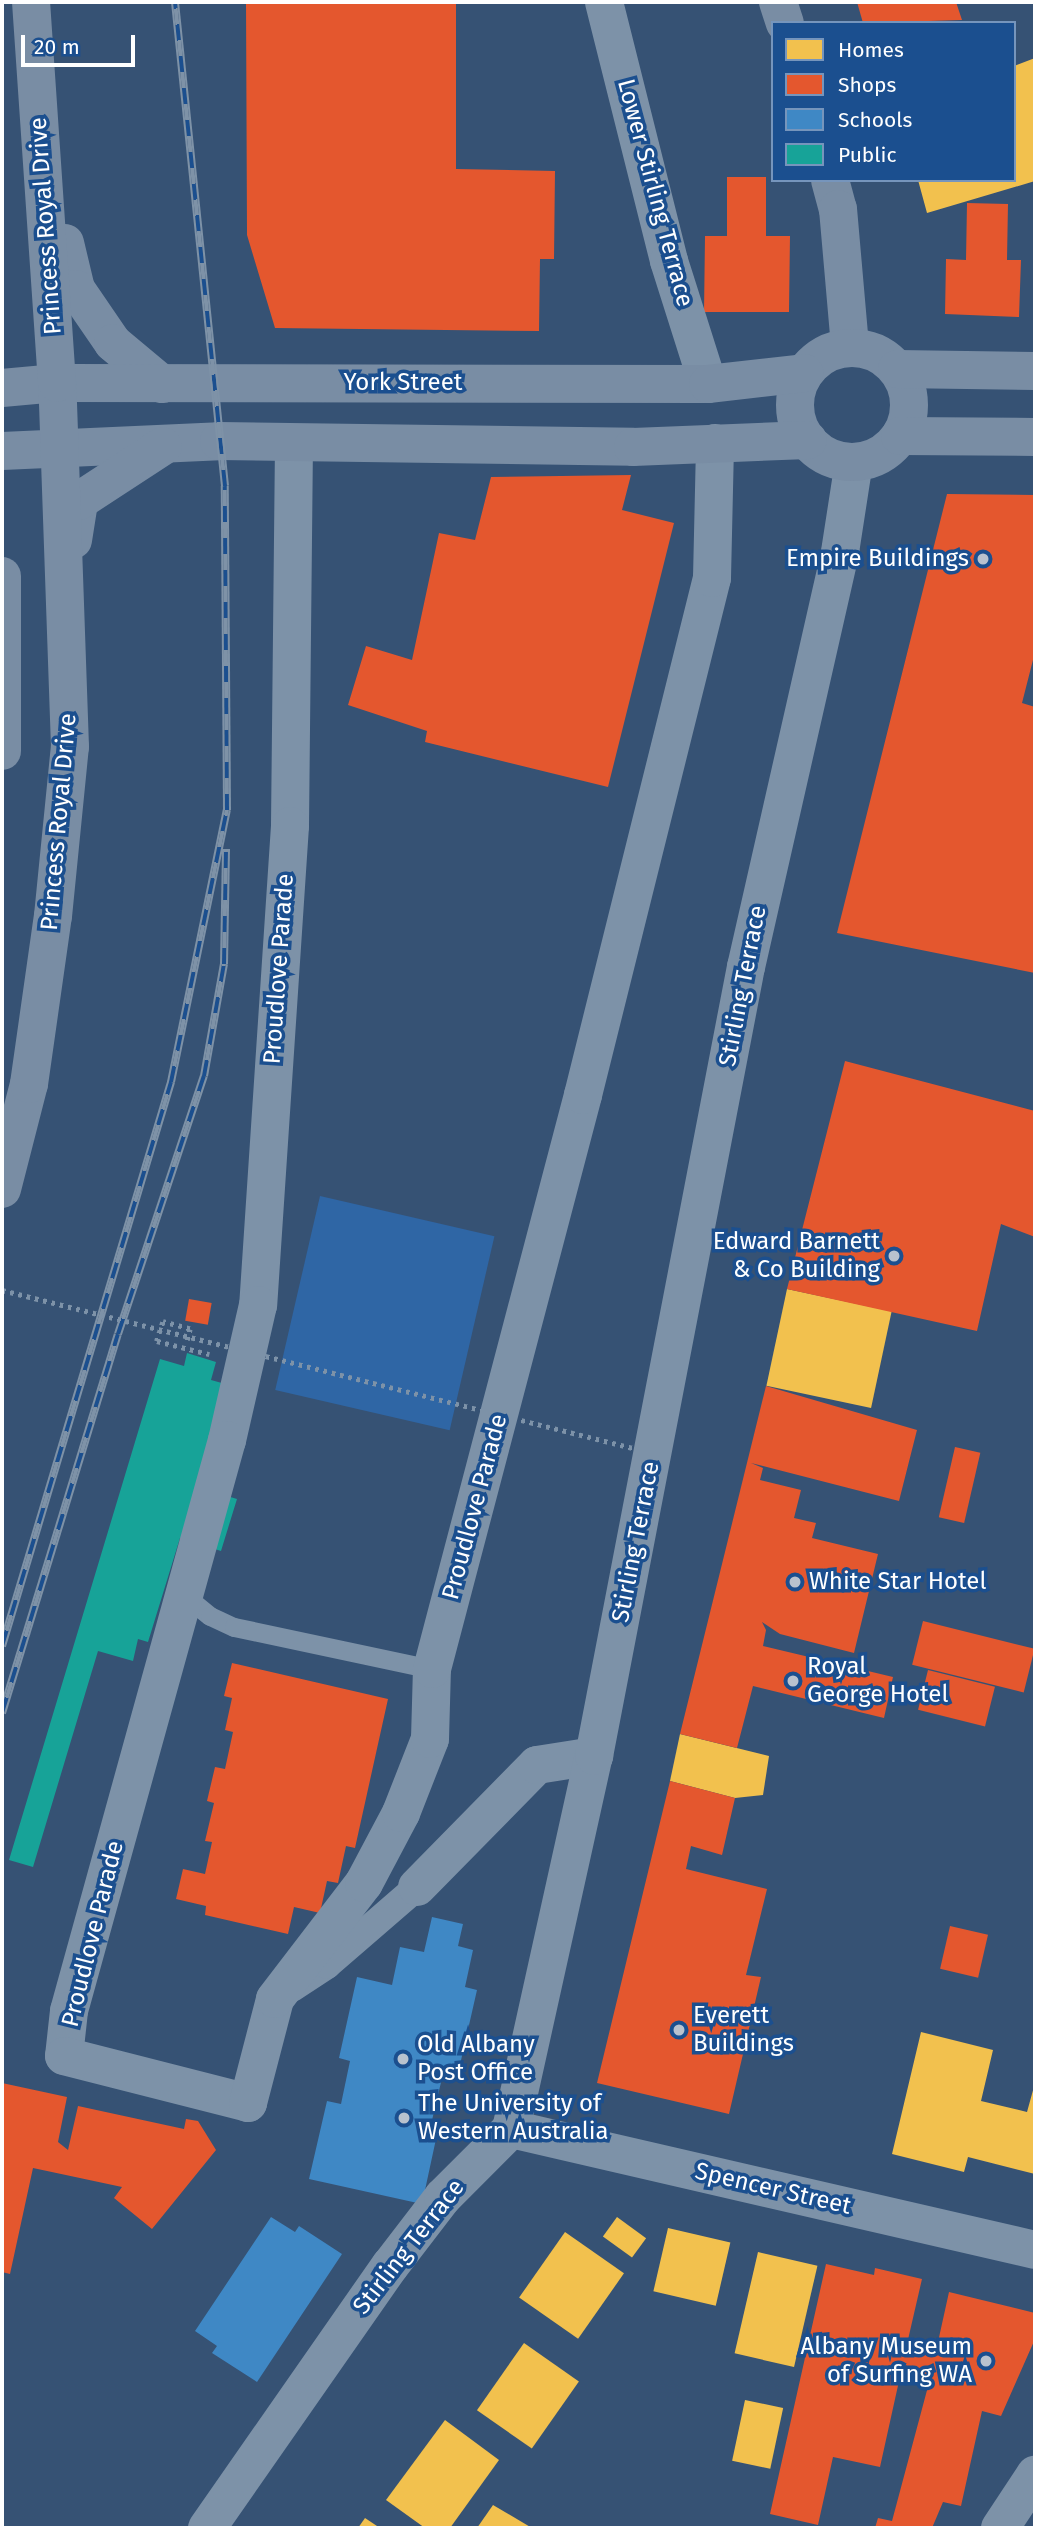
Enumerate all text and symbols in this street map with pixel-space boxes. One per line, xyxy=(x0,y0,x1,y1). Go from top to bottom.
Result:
scale bar xyxy=(24,21,138,65)
legend xyxy=(771,21,1016,182)
text: 20 m xyxy=(34,34,80,60)
text: Homes xyxy=(838,37,904,63)
text: Shops xyxy=(838,72,896,98)
street label: Lower Stirling Terrace xyxy=(611,76,699,310)
text: Schools xyxy=(838,107,912,133)
street label: Princess Royal Drive xyxy=(24,116,68,336)
text: Public xyxy=(838,142,896,168)
street label: York Street xyxy=(344,369,462,397)
place label: Empire Buildings xyxy=(786,545,969,573)
marker: Empire Buildings xyxy=(975,551,991,567)
street label: Princess Royal Drive xyxy=(35,712,83,932)
street label: Proudlove Parade xyxy=(258,873,300,1065)
street label: Stirling Terrace xyxy=(713,903,773,1069)
place label: Edward Barnett & Co Building xyxy=(713,1228,880,1284)
marker: Edward Barnett & Co Building xyxy=(886,1248,902,1264)
street label: Proudlove Parade xyxy=(436,1411,514,1603)
street label: Stirling Terrace xyxy=(606,1459,666,1625)
place label: White Star Hotel xyxy=(809,1568,986,1596)
marker: White Star Hotel xyxy=(787,1574,803,1590)
place label: Royal George Hotel xyxy=(807,1653,948,1709)
marker: Royal George Hotel xyxy=(785,1673,801,1689)
street label: Proudlove Parade xyxy=(56,1838,130,2030)
place label: Everett Buildings xyxy=(693,2002,794,2058)
marker: Everett Buildings xyxy=(671,2022,687,2038)
place label: Old Albany Post Office xyxy=(417,2031,535,2087)
marker: Old Albany Post Office xyxy=(395,2051,411,2067)
place label: The University of Western Australia xyxy=(418,2090,609,2146)
marker: The University of Western Australia xyxy=(396,2110,412,2126)
street label: Spencer Street xyxy=(692,2157,854,2221)
street label: Stirling Terrace xyxy=(347,2174,471,2320)
place label: Albany Museum of Surfing WA xyxy=(801,2333,972,2389)
marker: Albany Museum of Surfing WA xyxy=(978,2353,994,2369)

